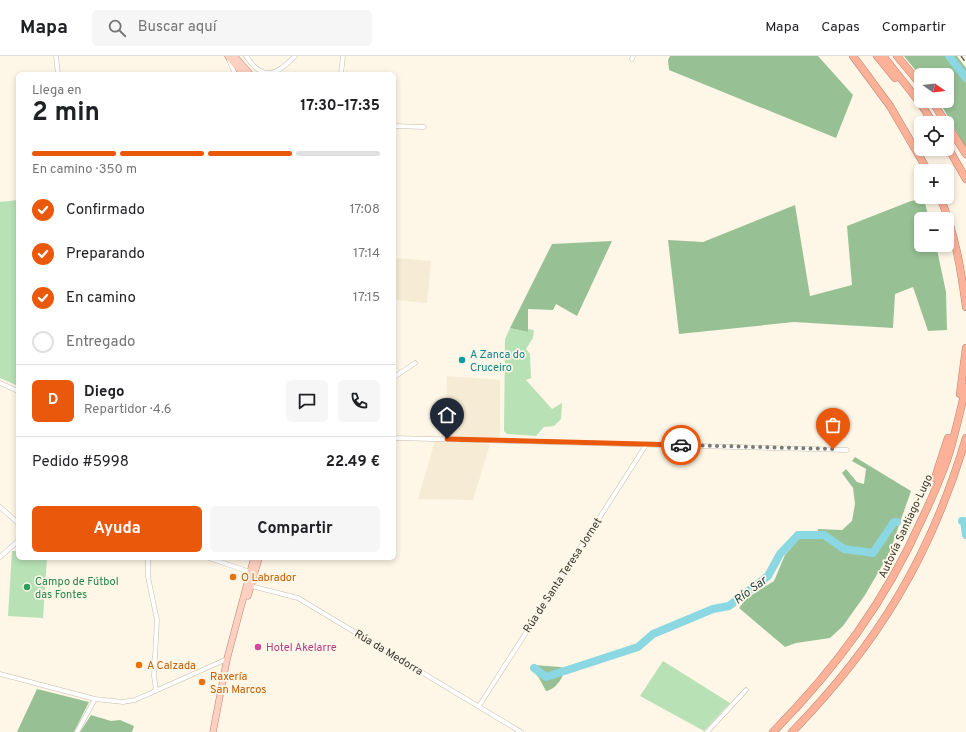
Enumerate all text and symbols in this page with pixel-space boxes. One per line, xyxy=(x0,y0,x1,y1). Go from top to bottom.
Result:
search box xyxy=(92,10,372,46)
text: Mapa xyxy=(20,16,68,40)
icon: search xyxy=(106,17,128,39)
text: Buscar aquí xyxy=(138,18,217,37)
text: Mapa xyxy=(765,19,799,36)
text: Capas xyxy=(821,19,860,36)
text: Compartir xyxy=(882,19,946,36)
north arrow xyxy=(914,68,954,108)
map controls xyxy=(914,68,954,252)
text: Llega en xyxy=(32,83,82,99)
text: 2 min xyxy=(32,97,100,130)
text: 17:30–17:35 xyxy=(300,97,380,116)
button: locate xyxy=(914,116,954,156)
text: En camino · 350 m xyxy=(32,162,137,178)
button: + xyxy=(914,164,954,204)
icon: check xyxy=(32,199,54,221)
text: Confirmado xyxy=(66,201,145,220)
text: 17:08 xyxy=(350,202,380,218)
button: − xyxy=(914,212,954,252)
icon: check xyxy=(32,243,54,265)
text: Preparando xyxy=(66,245,145,264)
text: 17:14 xyxy=(353,246,380,262)
icon: check xyxy=(32,287,54,309)
text: En camino xyxy=(66,289,136,308)
text: 17:15 xyxy=(353,290,380,306)
text: Entregado xyxy=(66,333,135,352)
place label: A Zanca do Cruceiro xyxy=(470,348,525,375)
marker: A Zanca do Cruceiro xyxy=(457,355,467,365)
button: chat xyxy=(286,380,328,422)
button: phone xyxy=(338,380,380,422)
text: Diego xyxy=(84,383,125,402)
text: D xyxy=(48,391,58,410)
pin xyxy=(430,398,464,439)
text: Repartidor · 4.6 xyxy=(84,402,172,418)
icon: home xyxy=(436,404,458,426)
pin xyxy=(816,408,850,449)
icon: bag xyxy=(822,414,844,436)
courier xyxy=(661,425,701,465)
icon: car xyxy=(670,434,692,456)
text: Pedido #5998 xyxy=(32,453,129,472)
text: 22.49 € xyxy=(326,453,380,472)
street label: Autovía Santiago-Lugo xyxy=(876,472,936,581)
button: Ayuda xyxy=(32,506,202,552)
button: Compartir xyxy=(210,506,380,552)
street label: Rúa de Santa Teresa Jornet xyxy=(520,515,605,636)
place label: O Labrador xyxy=(241,571,297,585)
marker: O Labrador xyxy=(228,572,238,582)
water label: Río Sar xyxy=(731,572,771,608)
place label: Campo de Fútbol das Fontes xyxy=(35,575,119,602)
marker: Campo de Fútbol das Fontes xyxy=(22,582,32,592)
street label: Rúa da Medorra xyxy=(352,627,426,679)
place label: Hotel Akelarre xyxy=(266,641,337,655)
marker: Hotel Akelarre xyxy=(253,642,263,652)
place label: A Calzada xyxy=(147,659,196,673)
marker: A Calzada xyxy=(134,660,144,670)
place label: Raxería San Marcos xyxy=(210,670,267,697)
marker: Raxería San Marcos xyxy=(197,677,207,687)

